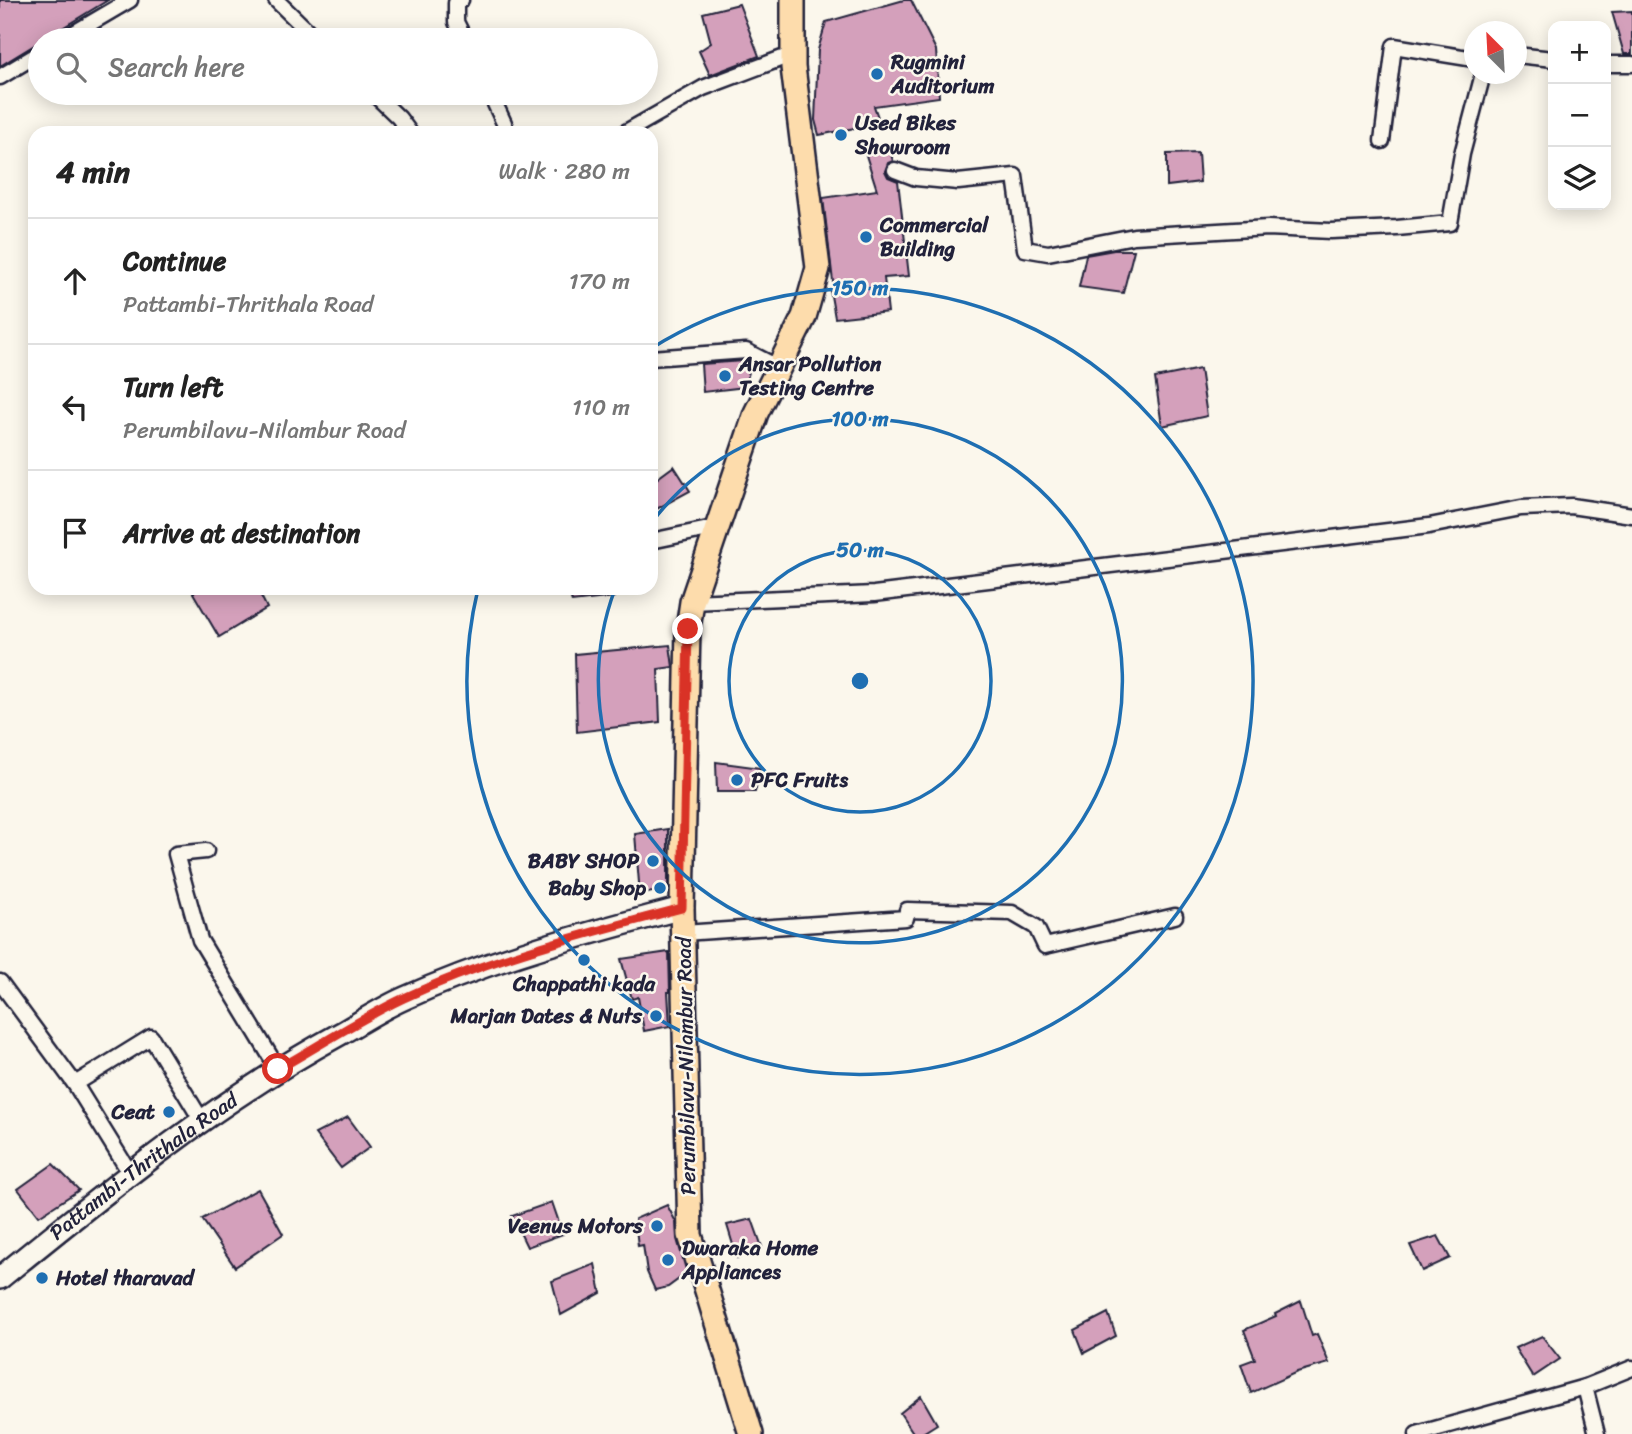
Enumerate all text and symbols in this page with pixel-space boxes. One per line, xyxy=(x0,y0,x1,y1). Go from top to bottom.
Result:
north arrow xyxy=(1464,21,1527,84)
map controls xyxy=(1548,21,1611,210)
button: + xyxy=(1548,21,1611,84)
search box xyxy=(28,28,658,105)
place label: Rugmini Auditorium xyxy=(890,43,995,105)
text: Search here xyxy=(108,44,245,90)
icon: search xyxy=(52,48,90,86)
marker: Rugmini Auditorium xyxy=(869,66,885,82)
button: − xyxy=(1548,84,1611,147)
place label: Used Bikes Showroom xyxy=(854,104,957,166)
marker: Used Bikes Showroom xyxy=(833,127,849,143)
text: 4 min xyxy=(56,145,130,199)
button: layers xyxy=(1548,147,1611,210)
text: Walk · 280 m xyxy=(499,151,630,192)
place label: Commercial Building xyxy=(879,206,989,268)
marker: Commercial Building xyxy=(858,229,874,245)
text: Continue xyxy=(123,238,226,284)
text: 170 m xyxy=(569,261,630,302)
icon: ahead xyxy=(56,262,94,300)
text: 150 m xyxy=(832,269,889,307)
text: Pattambi-Thrithala Road xyxy=(123,284,374,325)
place label: Ansar Pollution Testing Centre xyxy=(738,345,882,407)
text: Turn left xyxy=(123,364,223,410)
marker: Ansar Pollution Testing Centre xyxy=(717,368,733,384)
text: 110 m xyxy=(572,387,630,428)
icon: left xyxy=(56,388,94,426)
text: 100 m xyxy=(831,400,889,438)
text: Perumbilavu-Nilambur Road xyxy=(123,410,406,451)
text: Arrive at destination xyxy=(123,510,360,556)
icon: arrive xyxy=(56,514,94,552)
text: 50 m xyxy=(836,531,885,569)
route end xyxy=(672,613,703,644)
centre of rings xyxy=(848,669,872,693)
place label: PFC Fruits xyxy=(751,761,848,799)
marker: PFC Fruits xyxy=(729,772,745,788)
place label: BABY SHOP xyxy=(528,842,640,880)
marker: BABY SHOP xyxy=(645,853,661,869)
place label: Baby Shop xyxy=(548,869,647,907)
marker: Baby Shop xyxy=(652,880,668,896)
street label: Perumbilavu-Nilambur Road xyxy=(665,935,707,1195)
marker: Chappathi kada xyxy=(576,952,592,968)
place label: Chappathi kada xyxy=(512,965,657,1003)
place label: Marjan Dates & Nuts xyxy=(450,997,643,1035)
marker: Marjan Dates & Nuts xyxy=(648,1008,664,1024)
route start xyxy=(262,1053,293,1084)
street label: Pattambi-Thrithala Road xyxy=(40,1081,248,1250)
place label: Ceat xyxy=(110,1093,156,1131)
marker: Ceat xyxy=(161,1104,177,1120)
place label: Veenus Motors xyxy=(508,1207,643,1245)
marker: Veenus Motors xyxy=(649,1218,665,1234)
place label: Dwaraka Home Appliances xyxy=(681,1229,819,1291)
marker: Dwaraka Home Appliances xyxy=(660,1252,676,1268)
place label: Hotel tharavad xyxy=(55,1259,195,1297)
marker: Hotel tharavad xyxy=(34,1270,50,1286)

